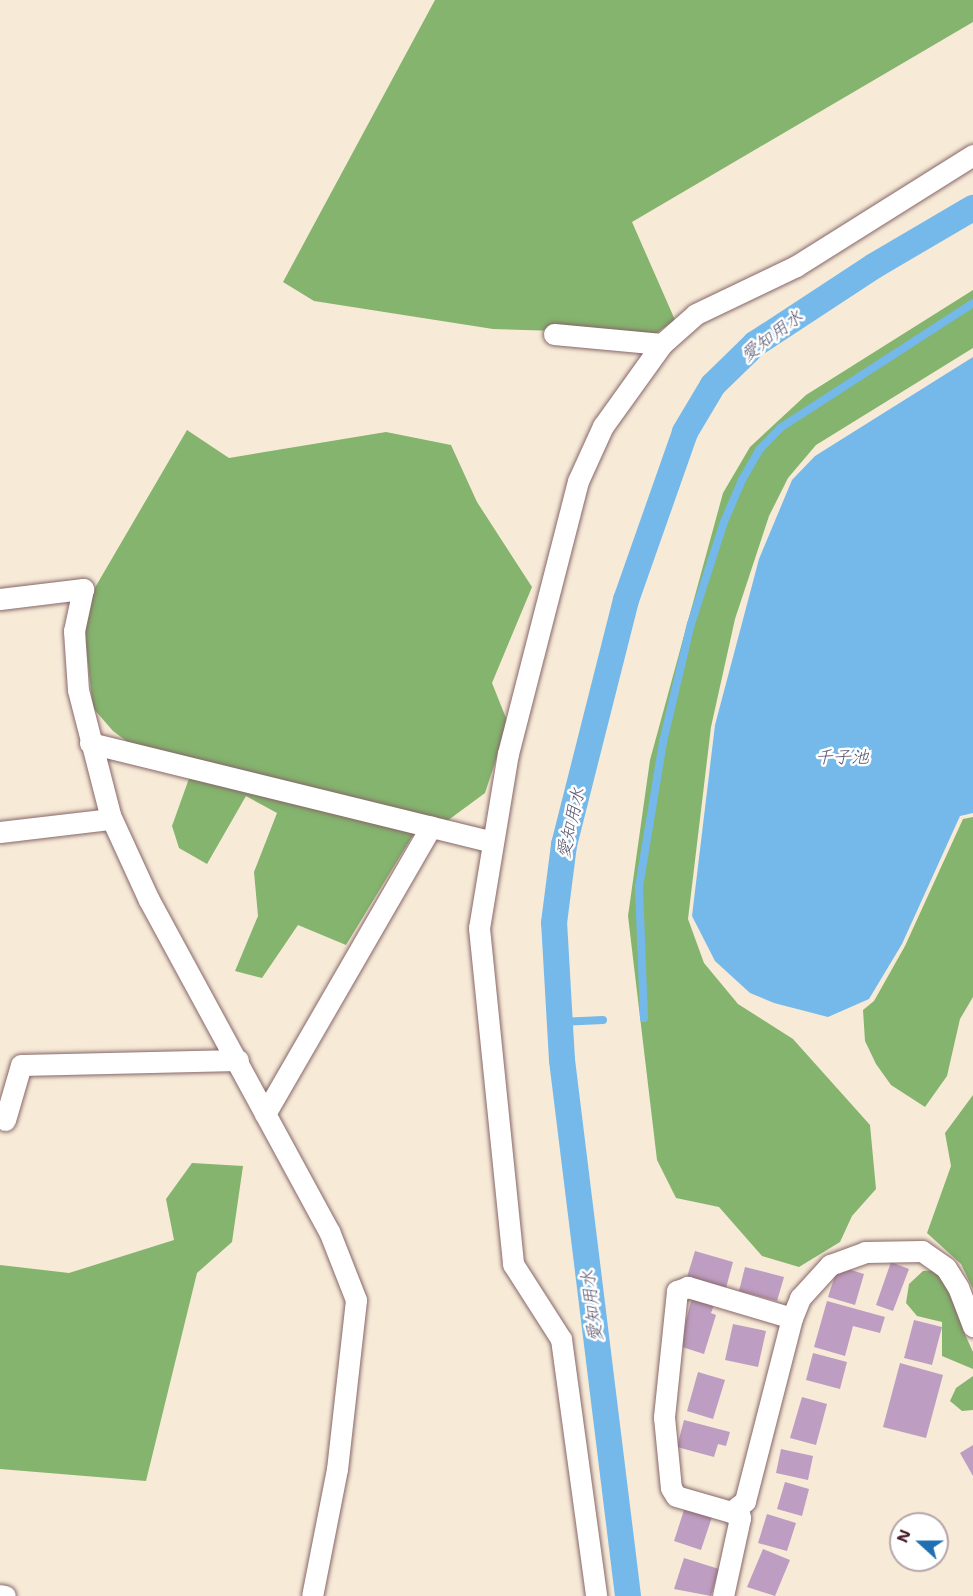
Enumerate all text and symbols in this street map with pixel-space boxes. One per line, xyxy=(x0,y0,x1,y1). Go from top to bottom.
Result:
water label: 愛知用水 xyxy=(737,306,807,366)
water label: 千子池 xyxy=(815,746,869,768)
water label: 愛知用水 xyxy=(552,785,590,861)
water label: 愛知用水 xyxy=(577,1269,607,1343)
north arrow xyxy=(889,1512,949,1572)
text: N xyxy=(892,1526,916,1546)

